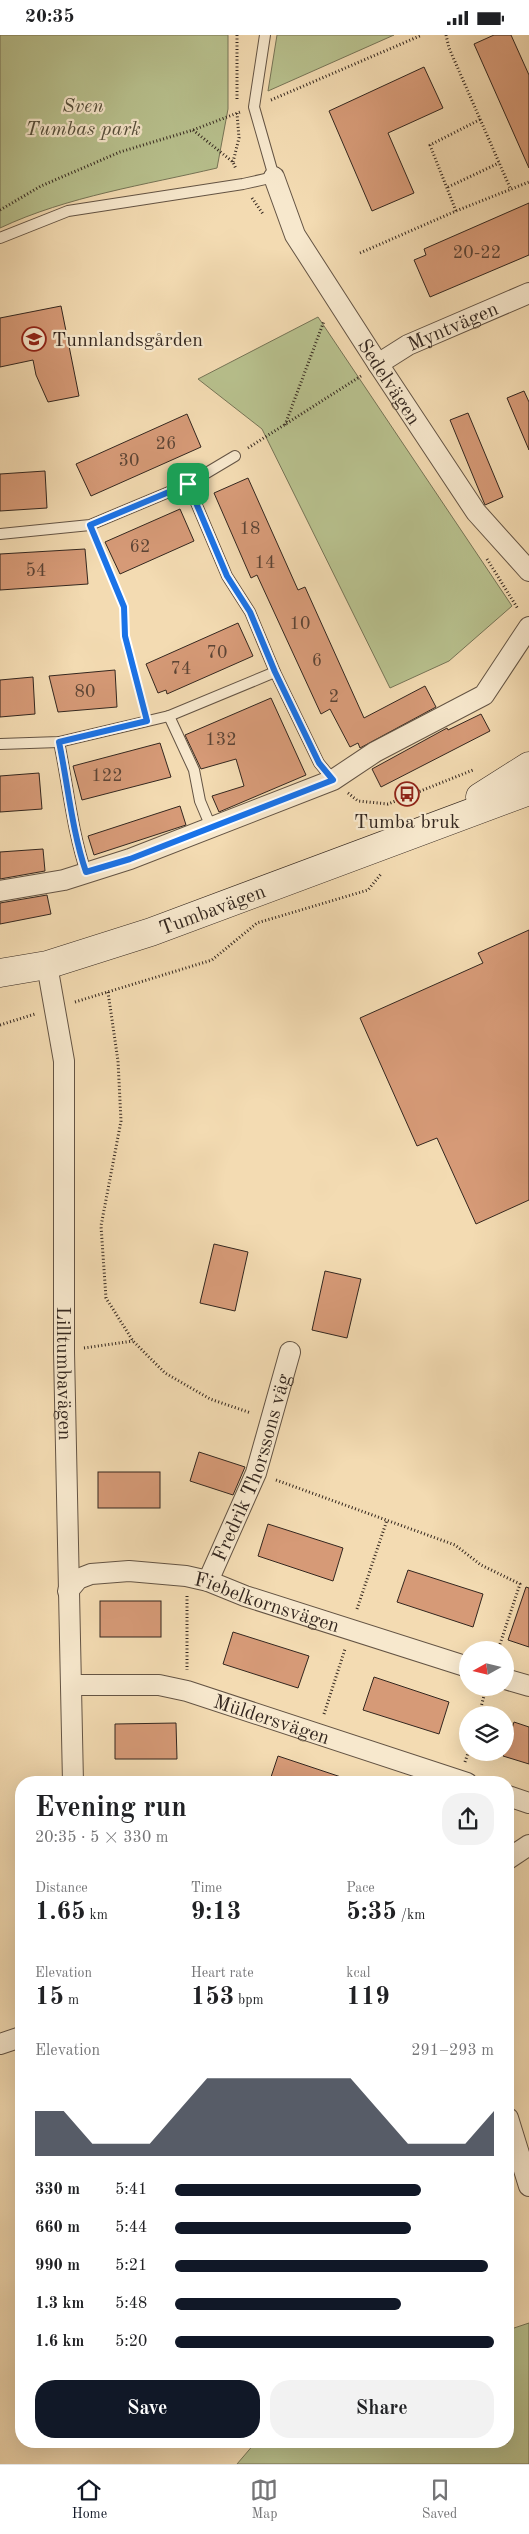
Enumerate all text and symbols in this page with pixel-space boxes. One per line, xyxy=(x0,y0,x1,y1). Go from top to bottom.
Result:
text: 20:35 xyxy=(25,8,74,27)
park label: Sven Tumbas park xyxy=(25,97,141,140)
house number: 20-22 xyxy=(453,244,501,262)
street label: Myntvägen xyxy=(405,299,502,356)
school or university icon: Tunnlandsgården xyxy=(21,326,47,352)
place label: Tunnlandsgården xyxy=(52,331,203,351)
street label: Sedelvägen xyxy=(353,336,423,429)
house number: 26 xyxy=(156,435,176,453)
house number: 30 xyxy=(119,452,139,470)
pin xyxy=(167,463,209,505)
icon: arrive xyxy=(174,470,202,498)
house number: 18 xyxy=(240,520,260,538)
house number: 62 xyxy=(130,538,150,556)
house number: 14 xyxy=(255,554,275,572)
house number: 54 xyxy=(26,562,46,580)
house number: 10 xyxy=(290,615,310,633)
house number: 70 xyxy=(207,644,227,662)
house number: 6 xyxy=(312,652,322,670)
house number: 74 xyxy=(171,660,191,678)
house number: 80 xyxy=(75,683,95,701)
house number: 2 xyxy=(329,688,339,706)
house number: 132 xyxy=(205,731,237,749)
house number: 122 xyxy=(91,767,123,785)
bus stop icon: Tumba bruk xyxy=(394,781,420,807)
place label: Tumba bruk xyxy=(354,813,460,833)
street label: Tumbavägen xyxy=(157,882,269,940)
street label: Lilltumbavägen xyxy=(52,1306,74,1441)
street label: Fredrik Thorssons väg xyxy=(210,1372,295,1565)
street label: Fiebelkornsvägen xyxy=(192,1570,342,1637)
north arrow xyxy=(459,1641,514,1696)
map controls xyxy=(459,1641,514,1761)
street label: Müldersvägen xyxy=(211,1692,332,1749)
button: layers xyxy=(459,1706,514,1761)
button: share xyxy=(442,1793,494,1845)
text: Evening run xyxy=(35,1795,187,1823)
text: 20:35 · 5 × 330 m xyxy=(35,1830,168,1846)
text: Distance xyxy=(35,1881,88,1895)
text: Time xyxy=(191,1881,222,1895)
text: Pace xyxy=(346,1881,375,1895)
text: 1.65 xyxy=(35,1900,86,1925)
text: 9:13 xyxy=(191,1900,241,1925)
text: 5:35 xyxy=(346,1900,397,1925)
text: km xyxy=(86,1908,108,1922)
text: /km xyxy=(397,1908,425,1922)
text: Elevation xyxy=(35,1966,92,1980)
text: Heart rate xyxy=(191,1966,254,1980)
text: kcal xyxy=(346,1966,370,1980)
text: 15 xyxy=(35,1985,64,2010)
text: 153 xyxy=(191,1985,234,2010)
text: 119 xyxy=(346,1985,390,2010)
text: m xyxy=(64,1993,79,2007)
text: bpm xyxy=(234,1993,264,2007)
text: Elevation xyxy=(35,2043,100,2059)
text: 291–293 m xyxy=(411,2043,494,2059)
text: 330 m xyxy=(35,2182,80,2198)
text: 5:41 xyxy=(115,2182,147,2198)
text: 660 m xyxy=(35,2220,80,2236)
text: 5:44 xyxy=(115,2220,147,2236)
text: 990 m xyxy=(35,2258,80,2274)
text: 5:21 xyxy=(115,2258,147,2274)
text: 1.3 km xyxy=(35,2296,84,2312)
text: 5:48 xyxy=(115,2296,147,2312)
text: 1.6 km xyxy=(35,2334,84,2350)
text: 5:20 xyxy=(115,2334,147,2350)
button: Save xyxy=(35,2380,260,2438)
button: Share xyxy=(270,2380,494,2438)
tab: Home xyxy=(72,2476,107,2523)
tab: Map xyxy=(250,2476,278,2523)
tab: Saved xyxy=(422,2476,457,2523)

